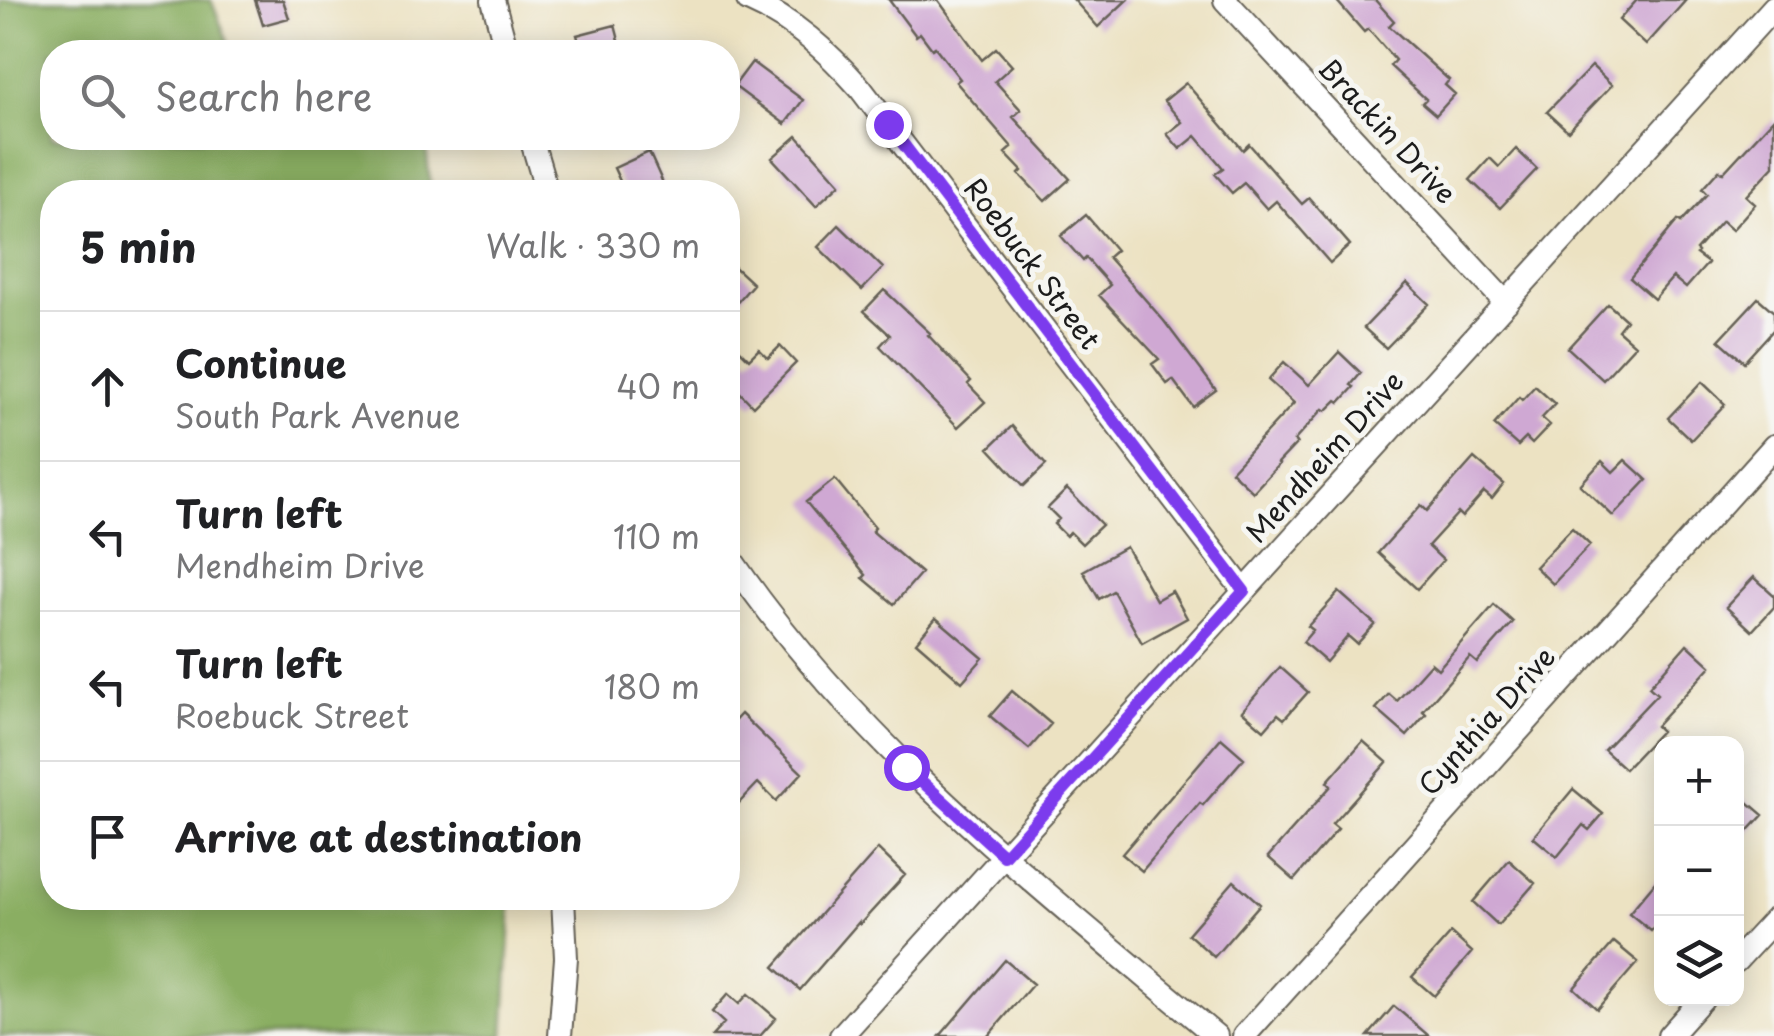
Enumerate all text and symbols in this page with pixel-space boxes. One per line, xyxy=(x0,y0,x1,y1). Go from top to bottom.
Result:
search box xyxy=(40,40,740,150)
street label: Brackin Drive xyxy=(1309,47,1467,213)
text: Search here xyxy=(155,67,372,124)
icon: search xyxy=(75,68,130,123)
route end xyxy=(866,102,912,148)
street label: Roebuck Street xyxy=(954,168,1112,358)
text: 5 min xyxy=(80,214,197,277)
text: Walk · 330 m xyxy=(486,221,700,269)
text: Continue xyxy=(175,334,346,391)
icon: ahead xyxy=(80,359,135,414)
street label: Mendheim Drive xyxy=(1235,360,1413,552)
text: 40 m xyxy=(616,362,700,410)
text: South Park Avenue xyxy=(175,391,460,439)
text: Turn left xyxy=(175,484,343,541)
icon: left xyxy=(80,509,135,564)
text: 110 m xyxy=(613,512,700,560)
text: Mendheim Drive xyxy=(175,541,425,589)
text: Turn left xyxy=(175,634,343,691)
street label: Cynthia Drive xyxy=(1407,636,1565,804)
icon: left xyxy=(80,659,135,714)
text: 180 m xyxy=(604,662,700,710)
text: Roebuck Street xyxy=(175,691,409,739)
map controls xyxy=(1654,736,1744,1006)
button: + xyxy=(1654,736,1744,826)
route start xyxy=(884,745,930,791)
text: Arrive at destination xyxy=(175,808,583,865)
icon: arrive xyxy=(80,809,135,864)
button: − xyxy=(1654,826,1744,916)
button: layers xyxy=(1654,916,1744,1006)

